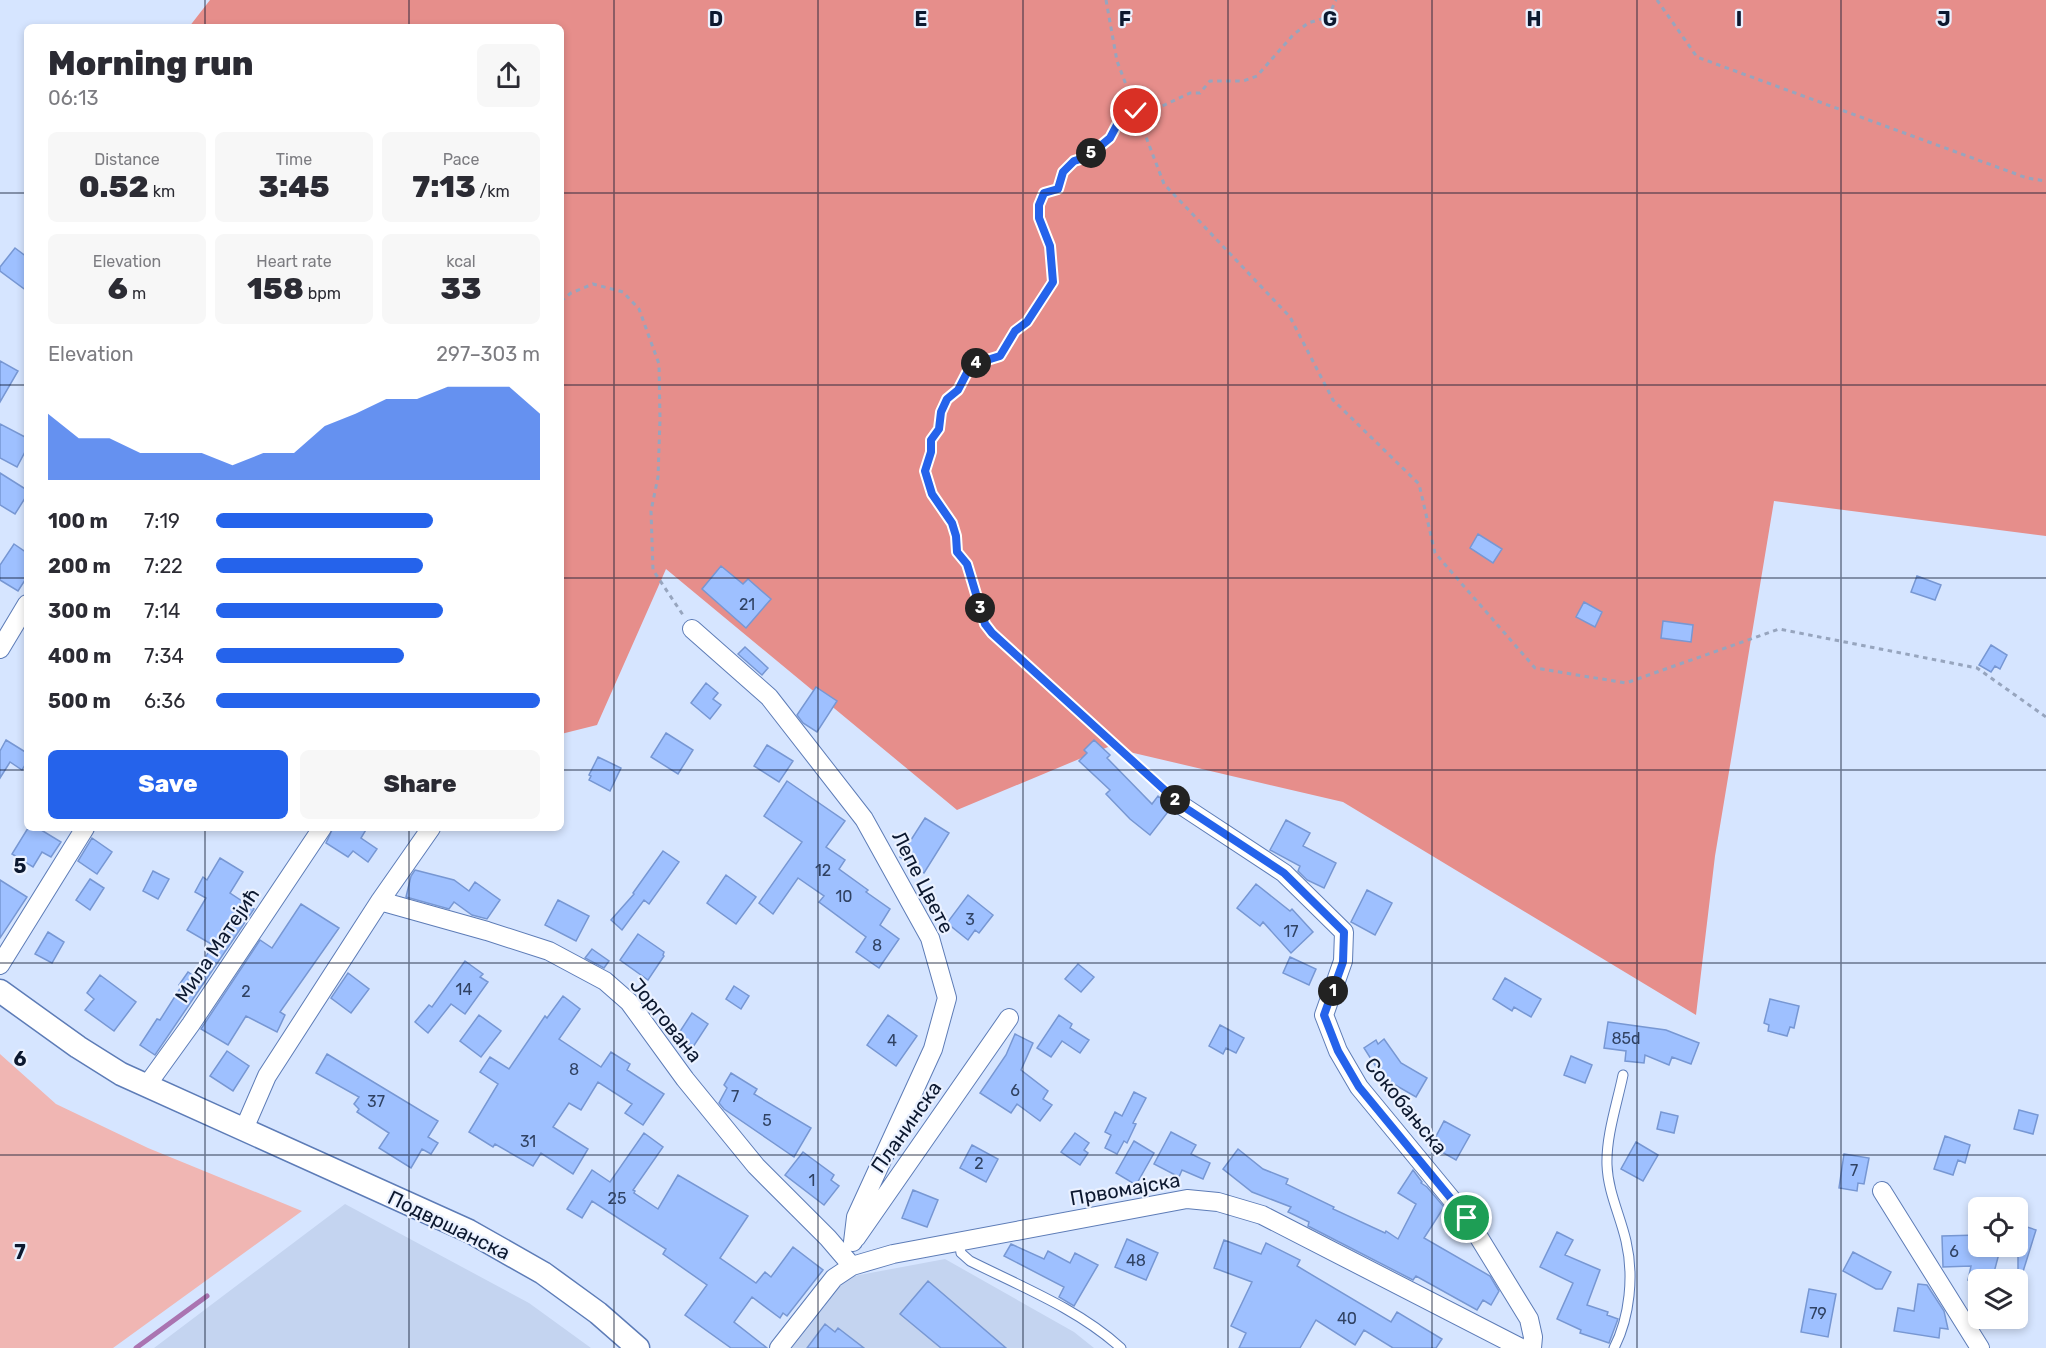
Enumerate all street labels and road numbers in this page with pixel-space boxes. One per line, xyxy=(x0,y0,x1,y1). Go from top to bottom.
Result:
street label: Лепе Цвете xyxy=(887,827,959,937)
street label: Мила Матејић xyxy=(170,883,264,1007)
street label: Јоргована xyxy=(625,973,707,1067)
street label: Сокобањска xyxy=(1360,1053,1452,1159)
street label: Планинска xyxy=(866,1077,946,1177)
street label: Првомајска xyxy=(1068,1168,1182,1210)
street label: Подвршанска xyxy=(384,1185,514,1265)

